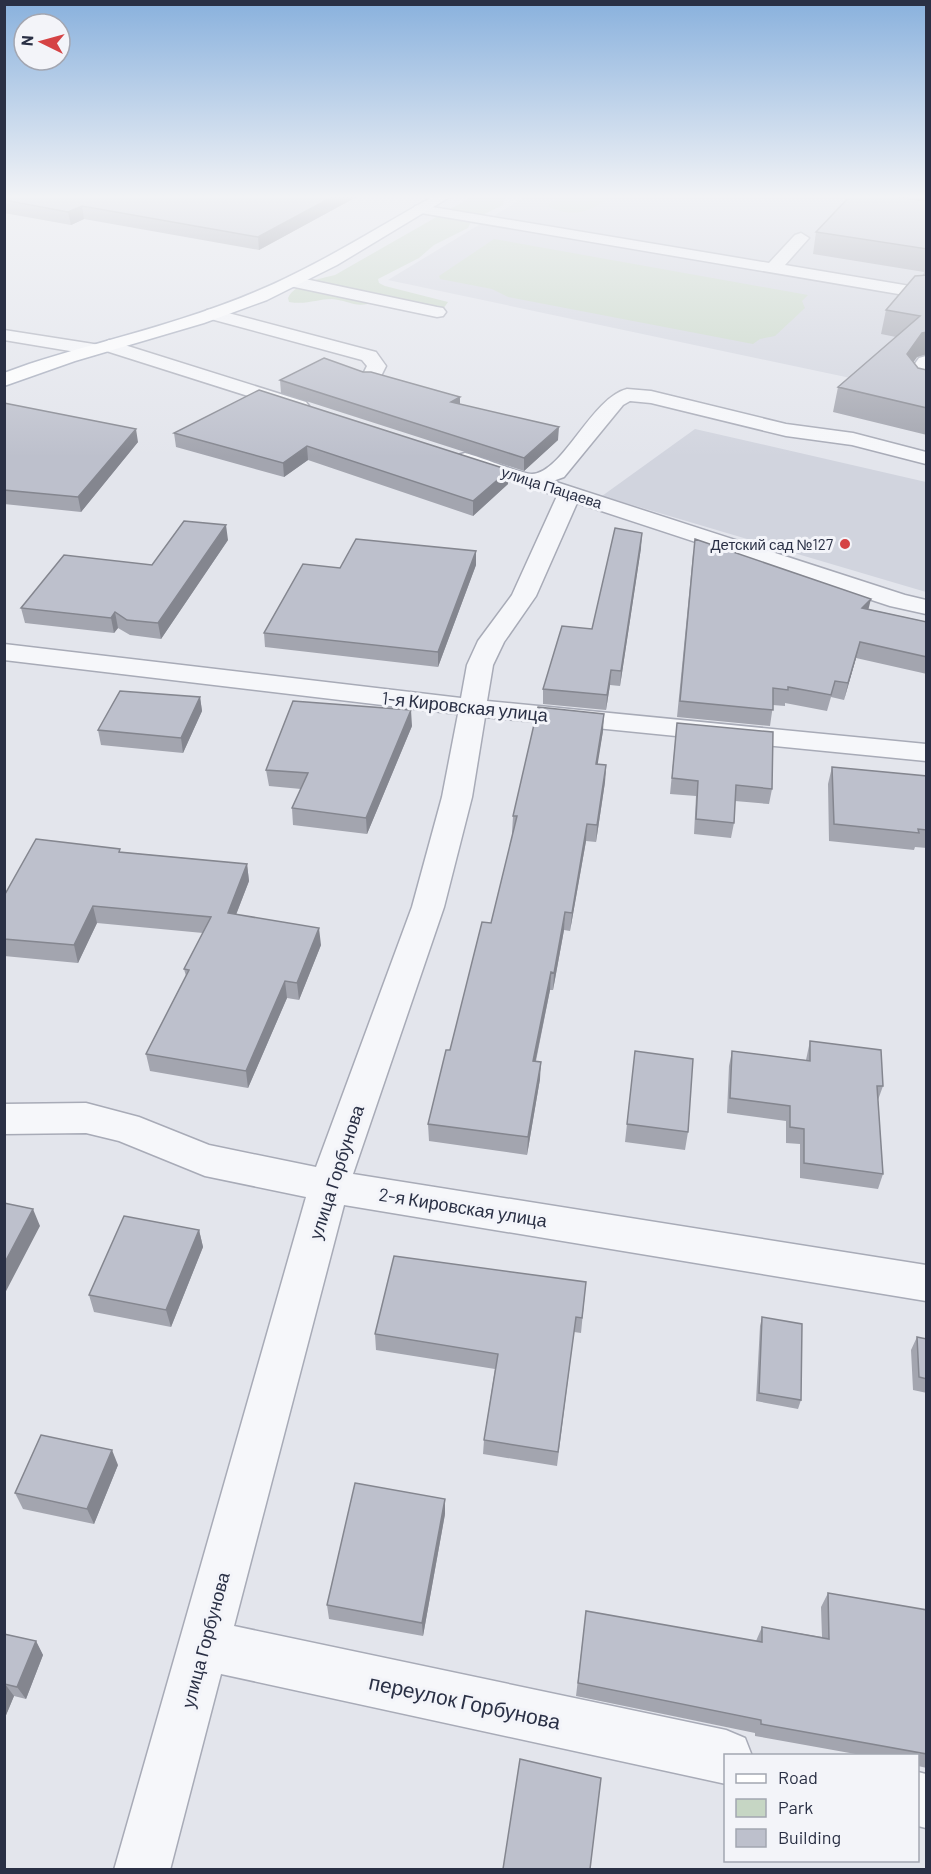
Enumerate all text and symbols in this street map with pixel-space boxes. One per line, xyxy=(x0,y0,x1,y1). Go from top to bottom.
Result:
north arrow xyxy=(12,12,72,72)
text: N xyxy=(17,35,36,47)
street label: улица Пацаева xyxy=(499,462,605,512)
place label: Детский сад №127 xyxy=(710,535,833,553)
marker: Детский сад №127 xyxy=(838,537,852,551)
street label: 1-я Кировская улица xyxy=(381,686,550,726)
street label: улица Горбунова xyxy=(304,1101,368,1242)
street label: 2-я Кировская улица xyxy=(377,1183,550,1231)
street label: улица Горбунова xyxy=(176,1569,234,1710)
street label: переулок Горбунова xyxy=(367,1668,563,1734)
legend xyxy=(724,1754,919,1862)
text: Road xyxy=(778,1766,818,1788)
text: Park xyxy=(778,1796,813,1818)
text: Building xyxy=(778,1826,841,1848)

